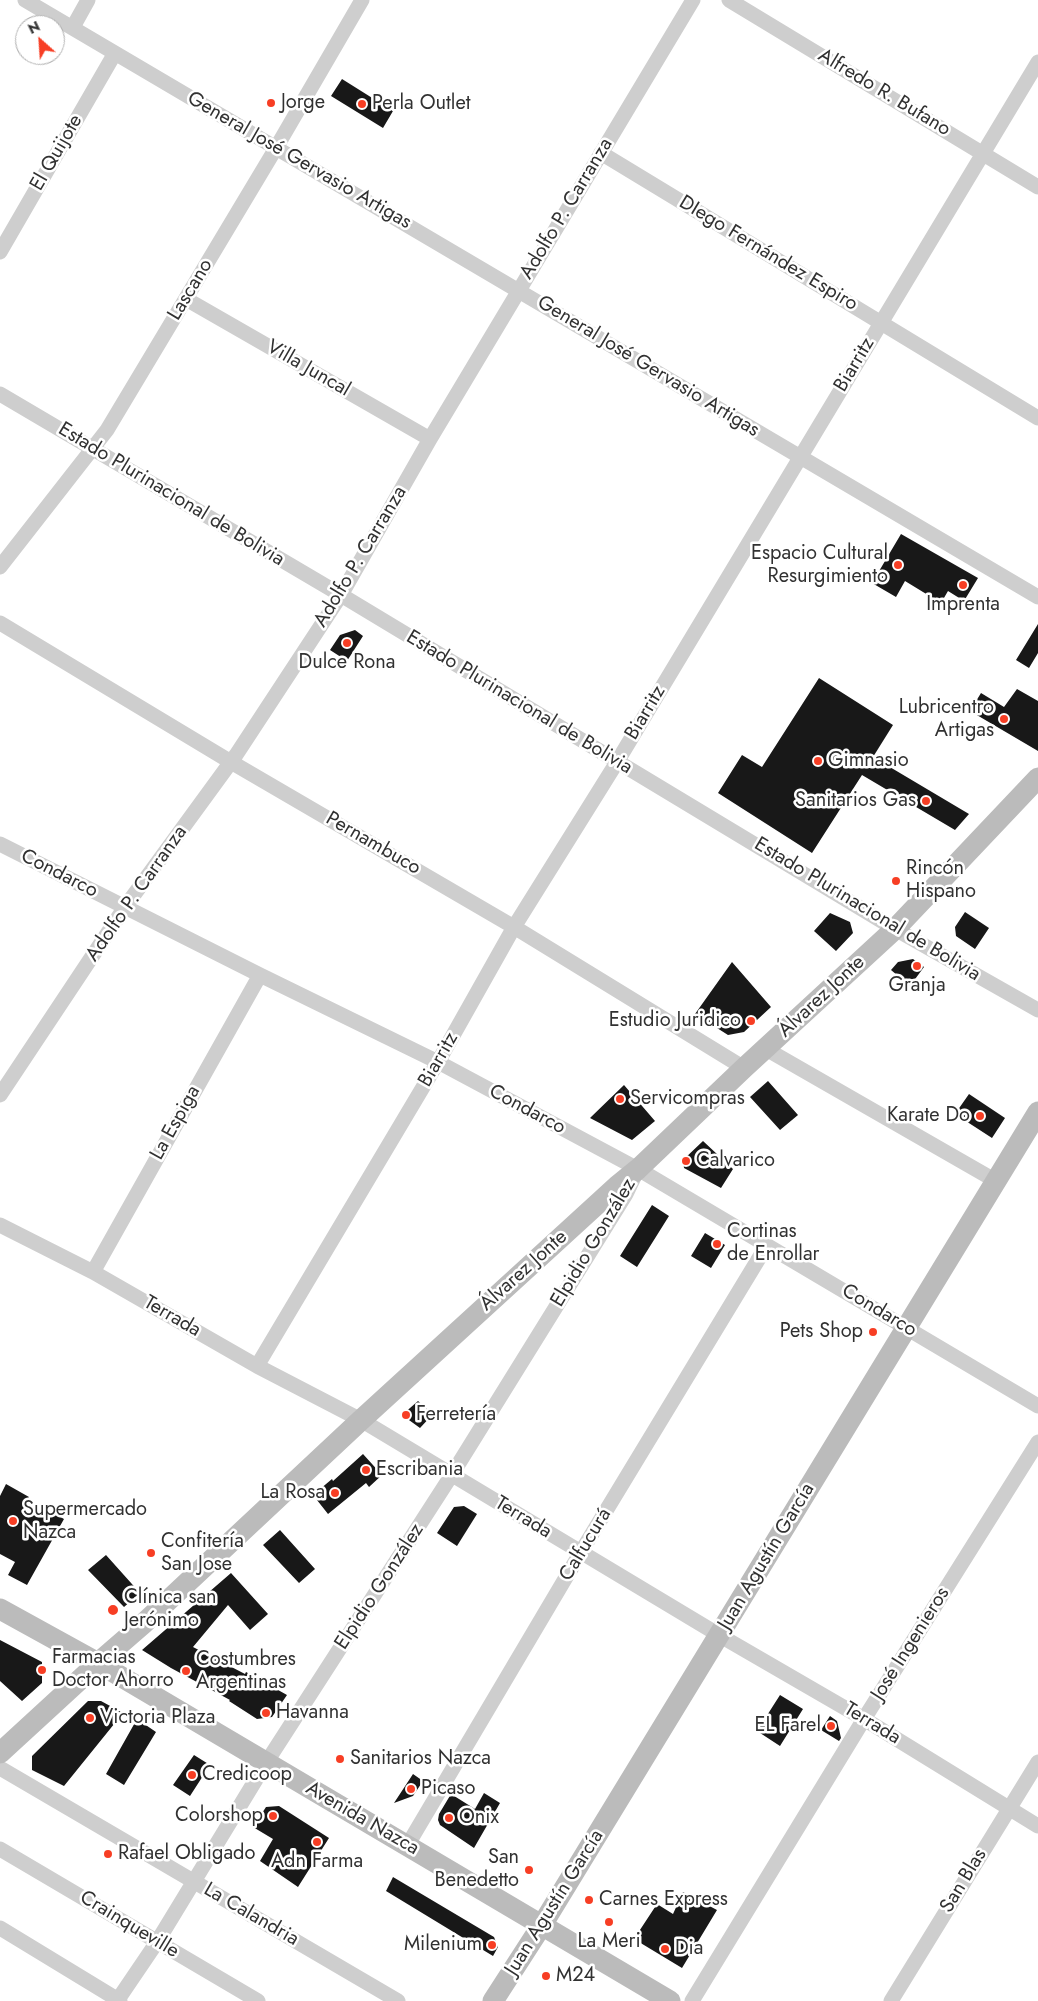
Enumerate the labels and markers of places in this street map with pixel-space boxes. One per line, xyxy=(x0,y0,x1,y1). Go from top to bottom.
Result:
place label: Jorge xyxy=(281,91,325,115)
place label: Perla Outlet xyxy=(372,92,471,116)
marker: Jorge xyxy=(265,97,277,109)
marker: Perla Outlet xyxy=(356,98,368,110)
place label: Espacio Cultural Resurgimiento xyxy=(751,542,888,589)
marker: Espacio Cultural Resurgimiento xyxy=(892,559,904,571)
marker: Imprenta xyxy=(957,579,969,591)
place label: Imprenta xyxy=(926,593,1000,617)
marker: Dulce Rona xyxy=(341,637,353,649)
place label: Dulce Rona xyxy=(299,651,395,675)
place label: Lubricentro Artigas xyxy=(899,696,994,743)
marker: Lubricentro Artigas xyxy=(998,713,1010,725)
place label: Gimnasio xyxy=(828,749,909,773)
marker: Gimnasio xyxy=(812,755,824,767)
place label: Sanitarios Gas xyxy=(795,789,916,813)
marker: Sanitarios Gas xyxy=(920,795,932,807)
place label: Rincón Hispano xyxy=(906,857,976,904)
marker: Rincón Hispano xyxy=(890,875,902,887)
marker: Granja xyxy=(911,960,923,972)
place label: Granja xyxy=(888,974,946,998)
place label: Estudio Juridico xyxy=(609,1009,741,1033)
marker: Estudio Juridico xyxy=(745,1015,757,1027)
place label: Servicompras xyxy=(630,1087,745,1111)
marker: Servicompras xyxy=(614,1093,626,1105)
place label: Karate Do xyxy=(887,1104,970,1128)
marker: Karate Do xyxy=(974,1110,986,1122)
place label: Calvarico xyxy=(696,1149,775,1173)
marker: Calvarico xyxy=(680,1155,692,1167)
place label: Cortinas de Enrollar xyxy=(727,1220,819,1267)
marker: Cortinas de Enrollar xyxy=(711,1238,723,1250)
place label: Pets Shop xyxy=(780,1320,863,1344)
marker: Pets Shop xyxy=(867,1326,879,1338)
place label: Ferretería xyxy=(416,1403,496,1427)
marker: Ferretería xyxy=(400,1409,412,1421)
place label: Escribania xyxy=(376,1458,463,1482)
marker: Escribania xyxy=(360,1464,372,1476)
place label: La Rosa xyxy=(261,1481,325,1505)
marker: La Rosa xyxy=(329,1487,341,1499)
place label: Supermercado Nazca xyxy=(23,1498,147,1545)
marker: Supermercado Nazca xyxy=(7,1515,19,1527)
place label: Confitería San Jose xyxy=(161,1530,244,1577)
marker: Confitería San Jose xyxy=(145,1547,157,1559)
place label: Clínica san Jerónimo xyxy=(124,1586,217,1633)
marker: Clínica san Jerónimo xyxy=(106,1603,120,1617)
place label: Farmacias Doctor Ahorro xyxy=(52,1646,174,1693)
place label: Costumbres Argentinas xyxy=(196,1648,296,1695)
marker: Farmacias Doctor Ahorro xyxy=(36,1664,48,1676)
marker: Costumbres Argentinas xyxy=(180,1665,192,1677)
place label: Havanna xyxy=(276,1701,349,1725)
place label: Victoria Plaza xyxy=(100,1706,215,1730)
marker: Havanna xyxy=(260,1707,272,1719)
marker: Victoria Plaza xyxy=(84,1712,96,1724)
place label: EL Farel xyxy=(755,1714,821,1738)
marker: EL Farel xyxy=(825,1720,837,1732)
place label: Sanitarios Nazca xyxy=(350,1747,491,1771)
marker: Sanitarios Nazca xyxy=(334,1753,346,1765)
place label: Credicoop xyxy=(202,1763,292,1787)
marker: Credicoop xyxy=(186,1769,198,1781)
place label: Picaso xyxy=(421,1777,475,1801)
marker: Picaso xyxy=(405,1783,417,1795)
place label: Colorshop xyxy=(175,1804,263,1828)
place label: Onix xyxy=(459,1806,499,1830)
marker: Colorshop xyxy=(267,1810,279,1822)
marker: Onix xyxy=(443,1812,455,1824)
marker: Adn Farma xyxy=(311,1836,323,1848)
place label: Rafael Obligado xyxy=(118,1842,255,1866)
place label: San Benedetto xyxy=(435,1846,519,1893)
marker: Rafael Obligado xyxy=(102,1848,114,1860)
place label: Adn Farma xyxy=(271,1850,363,1874)
marker: San Benedetto xyxy=(523,1864,535,1876)
place label: Carnes Express xyxy=(599,1888,728,1912)
marker: Carnes Express xyxy=(583,1894,595,1906)
marker: La Meri xyxy=(603,1916,615,1928)
place label: La Meri xyxy=(577,1930,641,1954)
place label: Milenium xyxy=(404,1933,482,1957)
place label: Dia xyxy=(675,1937,703,1961)
marker: Milenium xyxy=(486,1939,498,1951)
marker: Dia xyxy=(659,1943,671,1955)
place label: M24 xyxy=(556,1964,595,1988)
marker: M24 xyxy=(540,1970,552,1982)

